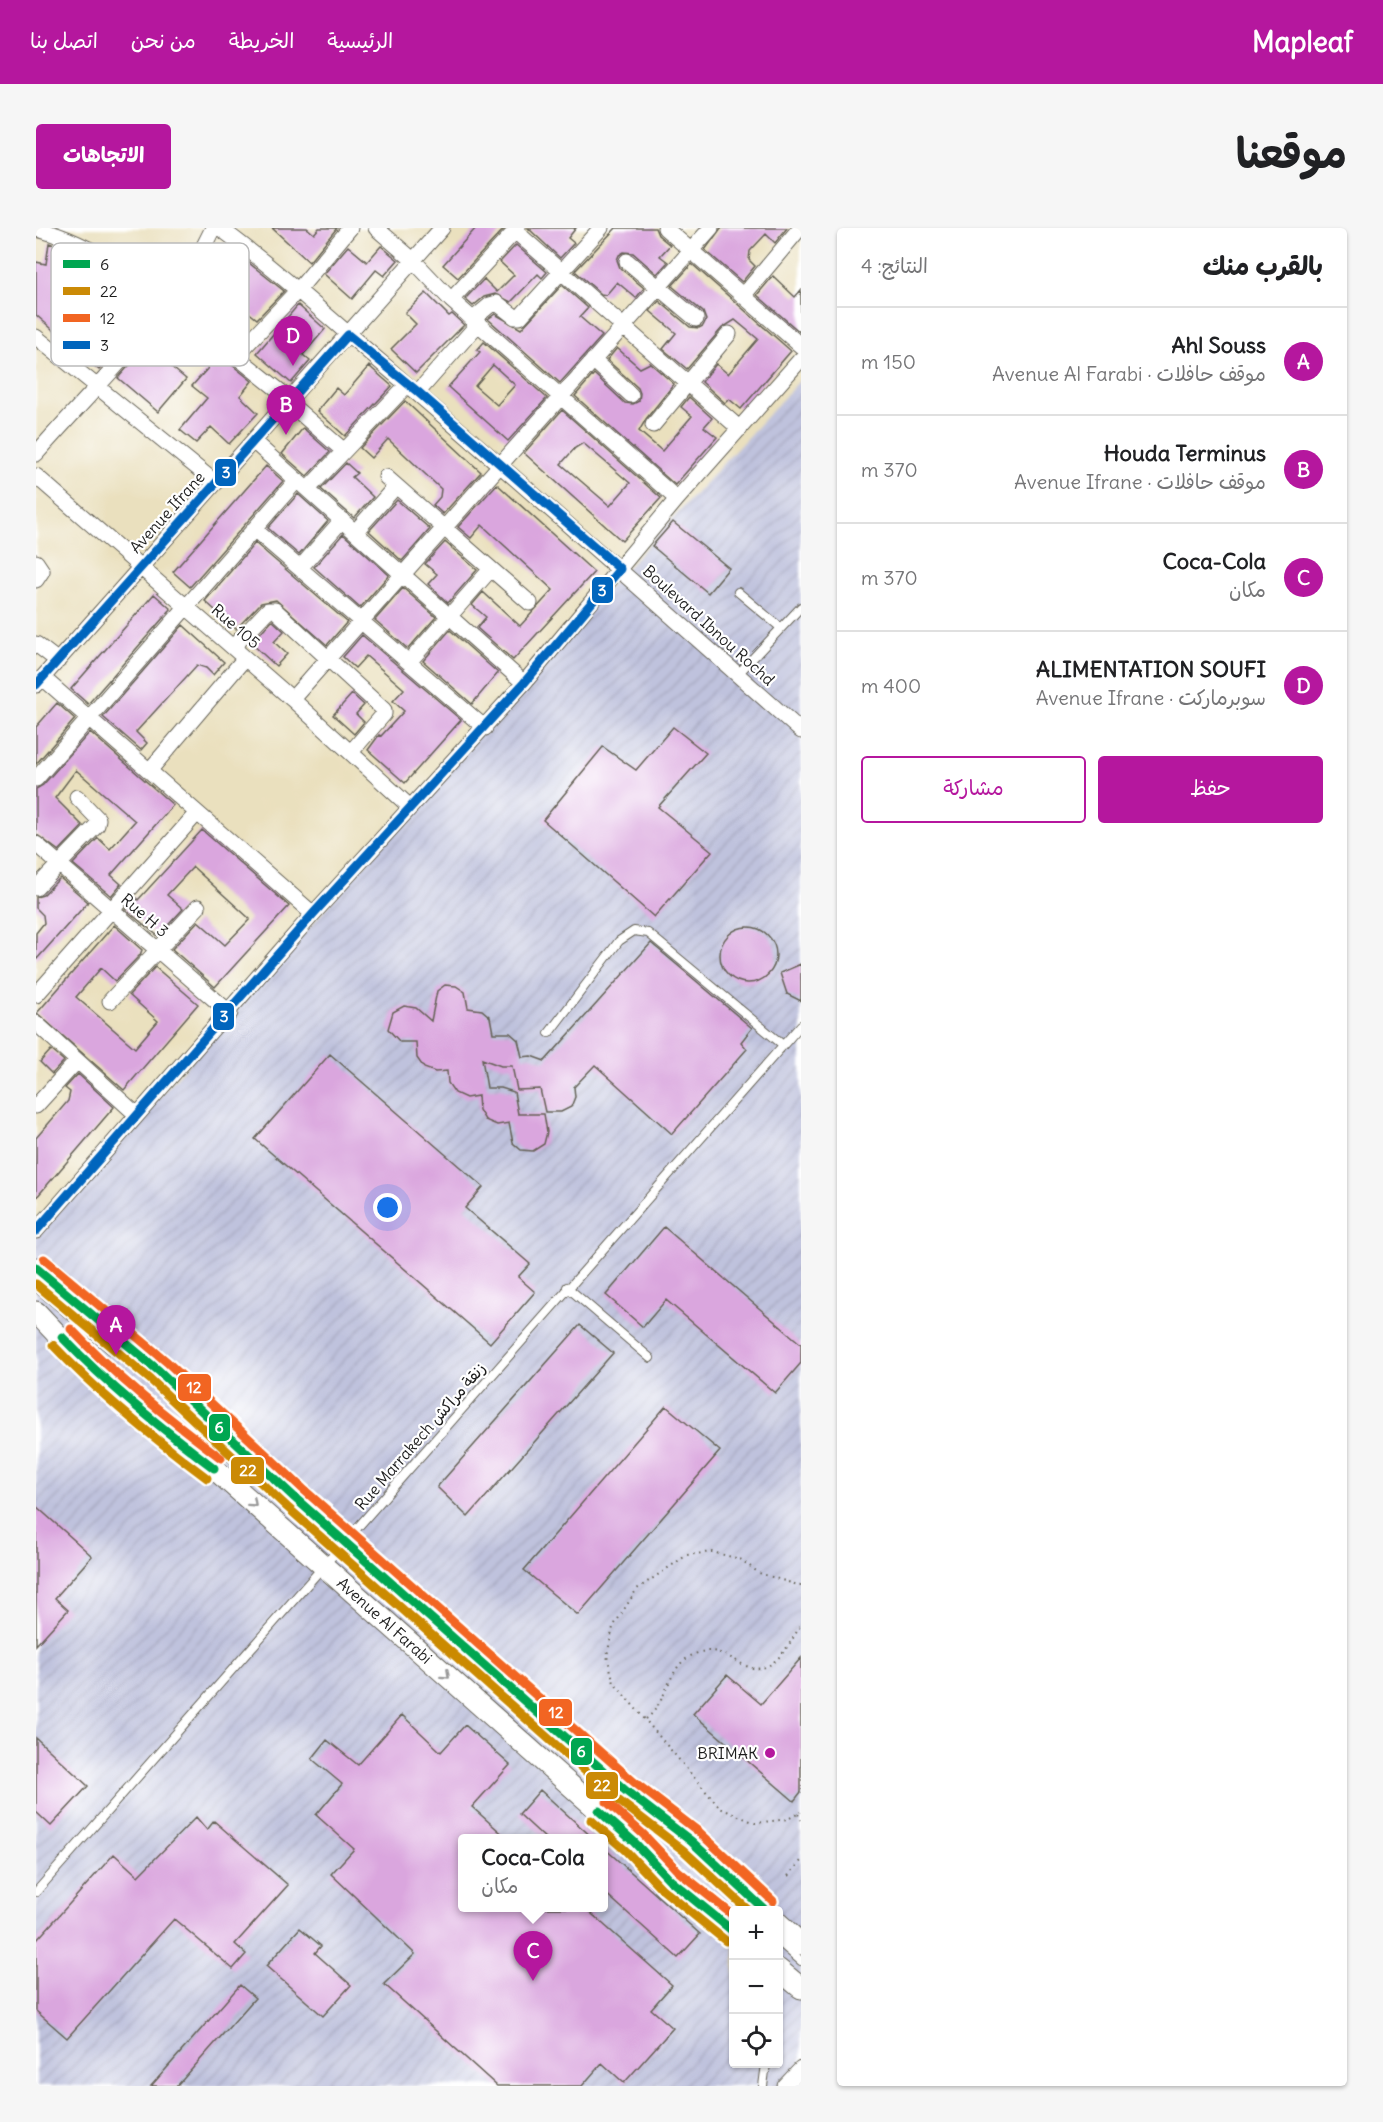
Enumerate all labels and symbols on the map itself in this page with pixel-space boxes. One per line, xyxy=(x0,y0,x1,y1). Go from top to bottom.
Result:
legend xyxy=(51,243,249,366)
text: 6 xyxy=(100,254,109,274)
text: 22 xyxy=(100,281,118,301)
text: 12 xyxy=(100,308,115,328)
pin: D xyxy=(274,316,312,366)
text: 3 xyxy=(100,335,109,355)
pin: B xyxy=(266,386,306,435)
line badge: 3 xyxy=(214,458,237,487)
text: 3 xyxy=(221,462,231,482)
street label: Avenue Ifrane xyxy=(125,467,209,557)
street label: Boulevard Ibnou Rochd xyxy=(639,561,779,689)
line badge: 3 xyxy=(591,576,614,604)
text: 3 xyxy=(597,580,607,600)
street label: Rue 105 xyxy=(208,599,264,653)
street label: Rue H 3 xyxy=(117,889,173,941)
line badge: 3 xyxy=(212,1002,235,1031)
text: 3 xyxy=(219,1006,229,1026)
your location xyxy=(373,1193,402,1222)
pin: A xyxy=(96,1306,136,1355)
street label: Rue Marrakech زنقة مراكش xyxy=(350,1358,490,1514)
line badge: 12 xyxy=(177,1373,212,1402)
text: 12 xyxy=(186,1377,202,1397)
line badge: 6 xyxy=(208,1413,231,1442)
text: 6 xyxy=(214,1417,224,1437)
line badge: 22 xyxy=(230,1456,265,1485)
text: 22 xyxy=(239,1460,257,1480)
one-way arrow xyxy=(246,1496,257,1507)
street label: Avenue Al Farabi xyxy=(333,1573,436,1668)
one-way arrow xyxy=(439,1668,449,1679)
line badge: 12 xyxy=(538,1698,573,1727)
text: 12 xyxy=(548,1702,564,1722)
line badge: 6 xyxy=(570,1737,593,1766)
text: 6 xyxy=(576,1741,586,1761)
place label: BRIMAK xyxy=(697,1743,758,1763)
marker: BRIMAK xyxy=(763,1746,777,1760)
line badge: 22 xyxy=(585,1771,619,1800)
text: 22 xyxy=(593,1775,611,1795)
pin: C xyxy=(514,1932,552,1981)

